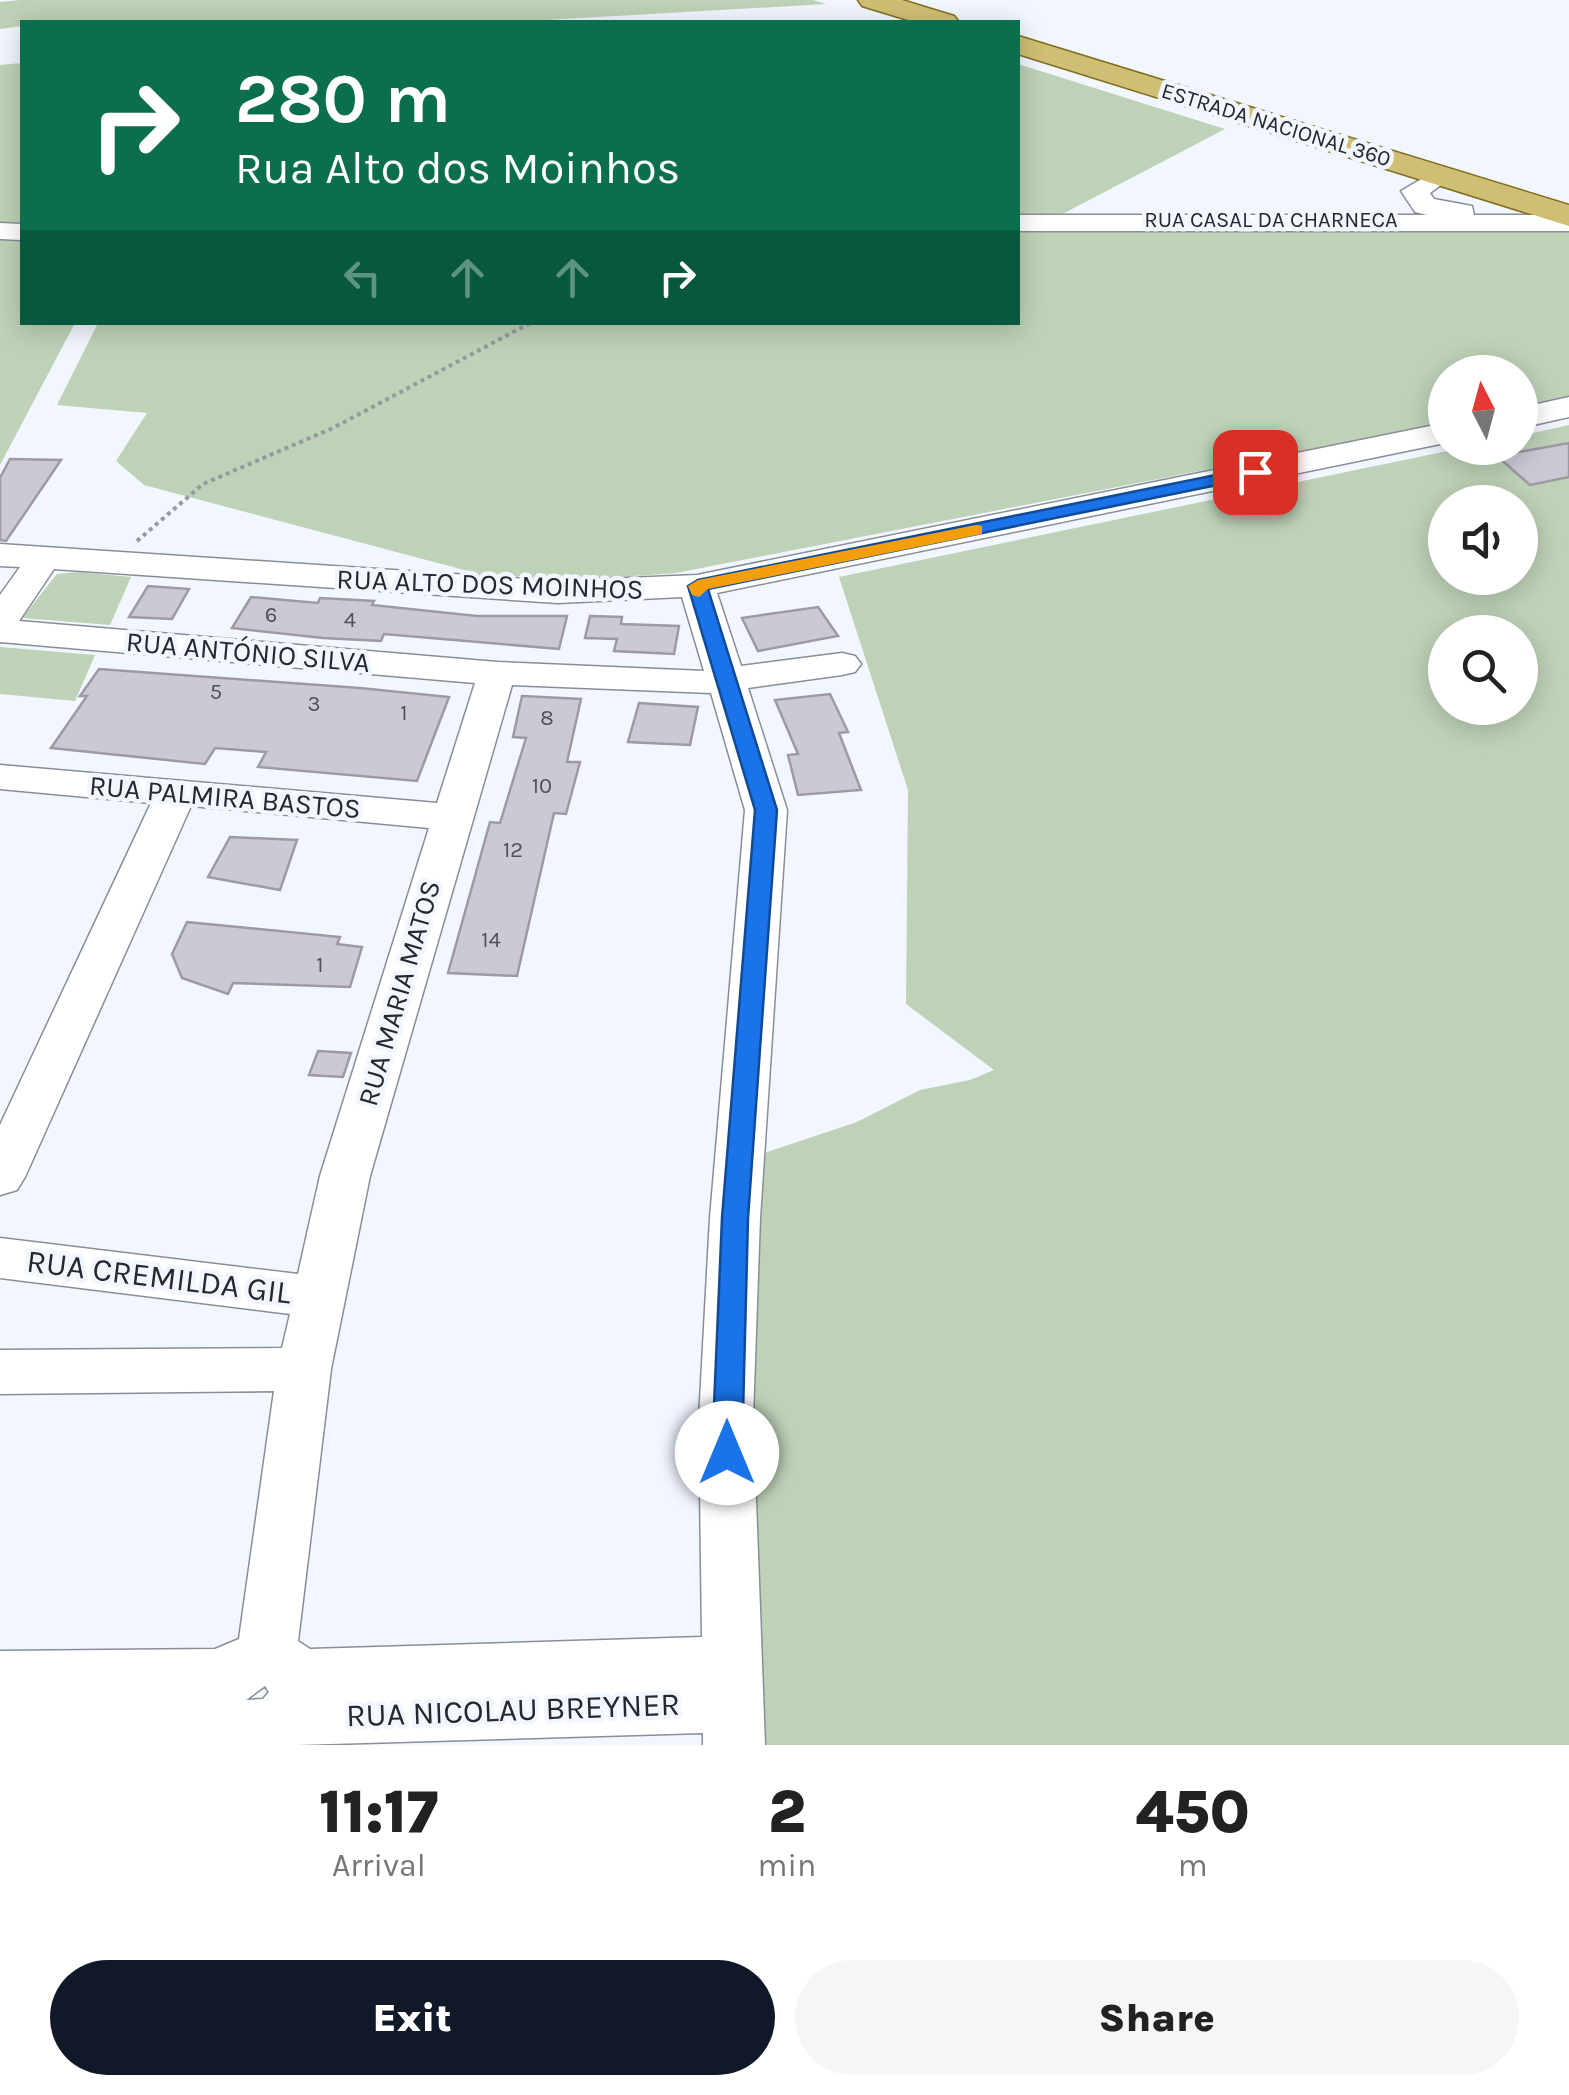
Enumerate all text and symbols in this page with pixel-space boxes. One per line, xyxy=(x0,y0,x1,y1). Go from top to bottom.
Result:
text: 280 m xyxy=(235,58,451,140)
icon: right xyxy=(70,60,200,190)
street label: ESTRADA NACIONAL 360 xyxy=(1158,78,1394,172)
text: Rua Alto dos Moinhos xyxy=(235,142,680,194)
street label: RUA CASAL DA CHARNECA xyxy=(1144,207,1398,233)
icon: left xyxy=(335,250,390,305)
icon: ahead xyxy=(440,250,495,305)
icon: ahead xyxy=(545,250,600,305)
icon: right xyxy=(650,250,705,305)
north arrow xyxy=(1428,355,1538,465)
map controls xyxy=(1428,355,1538,725)
pin xyxy=(1213,430,1298,515)
icon: arrive xyxy=(1228,445,1283,500)
button: sound xyxy=(1428,485,1538,595)
street label: RUA ALTO DOS MOINHOS xyxy=(336,562,644,606)
house number: 6 xyxy=(265,602,277,628)
house number: 4 xyxy=(344,607,356,633)
button: search xyxy=(1428,615,1538,725)
street label: RUA ANTÓNIO SILVA xyxy=(125,625,371,679)
house number: 5 xyxy=(210,679,222,705)
house number: 3 xyxy=(308,691,321,717)
house number: 1 xyxy=(400,700,408,726)
house number: 8 xyxy=(540,705,554,731)
street label: RUA PALMIRA BASTOS xyxy=(88,769,362,825)
house number: 10 xyxy=(532,773,552,799)
house number: 12 xyxy=(503,837,523,863)
street label: RUA MARIA MATOS xyxy=(351,876,447,1110)
house number: 14 xyxy=(481,927,501,953)
house number: 1 xyxy=(316,952,324,978)
street label: RUA CREMILDA GIL xyxy=(25,1242,293,1312)
position arrow xyxy=(675,1401,779,1505)
street label: RUA NICOLAU BREYNER xyxy=(345,1686,681,1734)
text: 11:17 xyxy=(319,1777,438,1847)
text: 2 xyxy=(768,1777,806,1847)
text: 450 xyxy=(1135,1777,1250,1847)
text: Arrival xyxy=(332,1847,426,1884)
text: min xyxy=(758,1847,816,1884)
text: m xyxy=(1178,1847,1208,1884)
button: Exit xyxy=(50,1960,775,2075)
button: Share xyxy=(795,1960,1519,2075)

